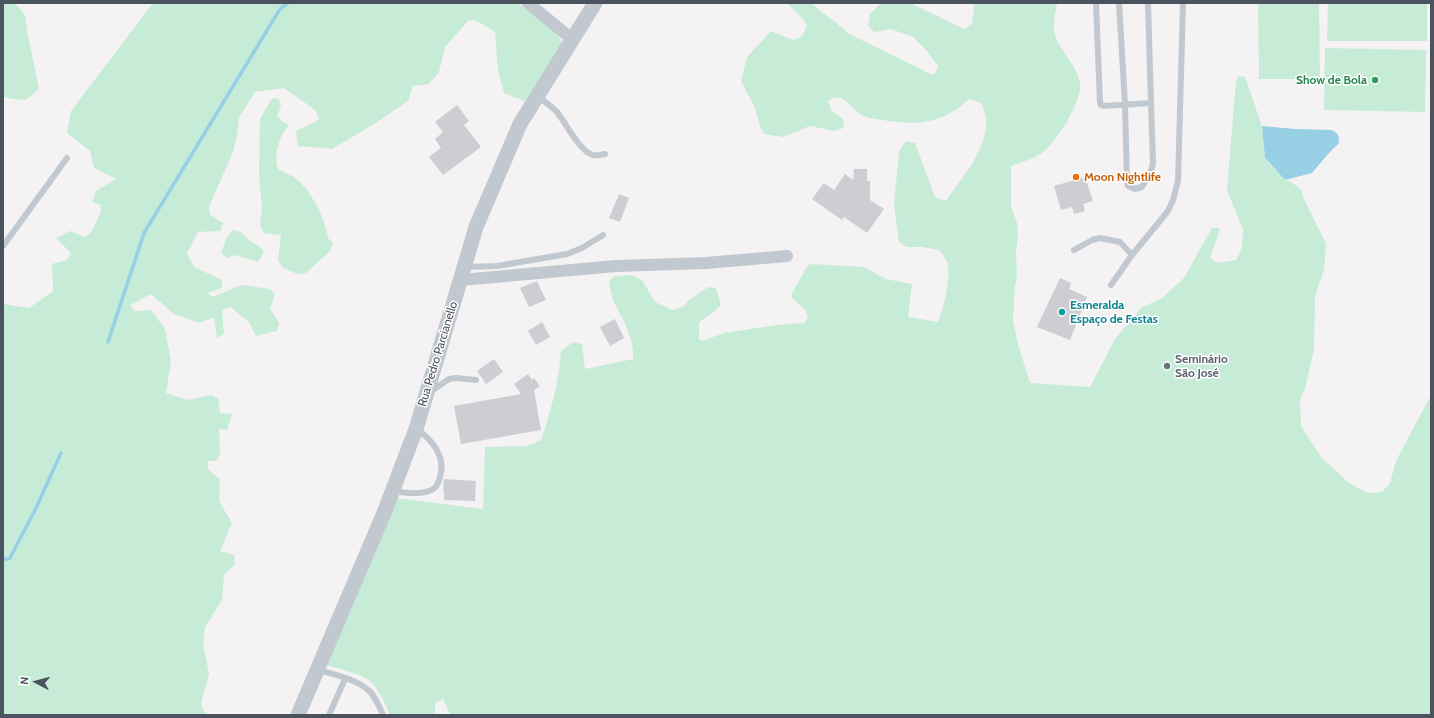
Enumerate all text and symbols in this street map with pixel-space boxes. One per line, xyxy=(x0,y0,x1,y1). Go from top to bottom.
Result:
place label: Show de Bola xyxy=(1296,73,1367,87)
marker: Show de Bola xyxy=(1370,75,1380,85)
place label: Moon Nightlife xyxy=(1084,170,1161,184)
marker: Moon Nightlife xyxy=(1071,172,1081,182)
place label: Esmeralda Espaço de Festas xyxy=(1070,298,1158,326)
street label: Rua Pedro Parcianello xyxy=(415,300,461,408)
marker: Esmeralda Espaço de Festas xyxy=(1057,307,1067,317)
place label: Seminário São José xyxy=(1175,352,1228,380)
marker: Seminário São José xyxy=(1162,361,1172,371)
north arrow xyxy=(16,662,56,702)
text: N xyxy=(17,676,31,685)

